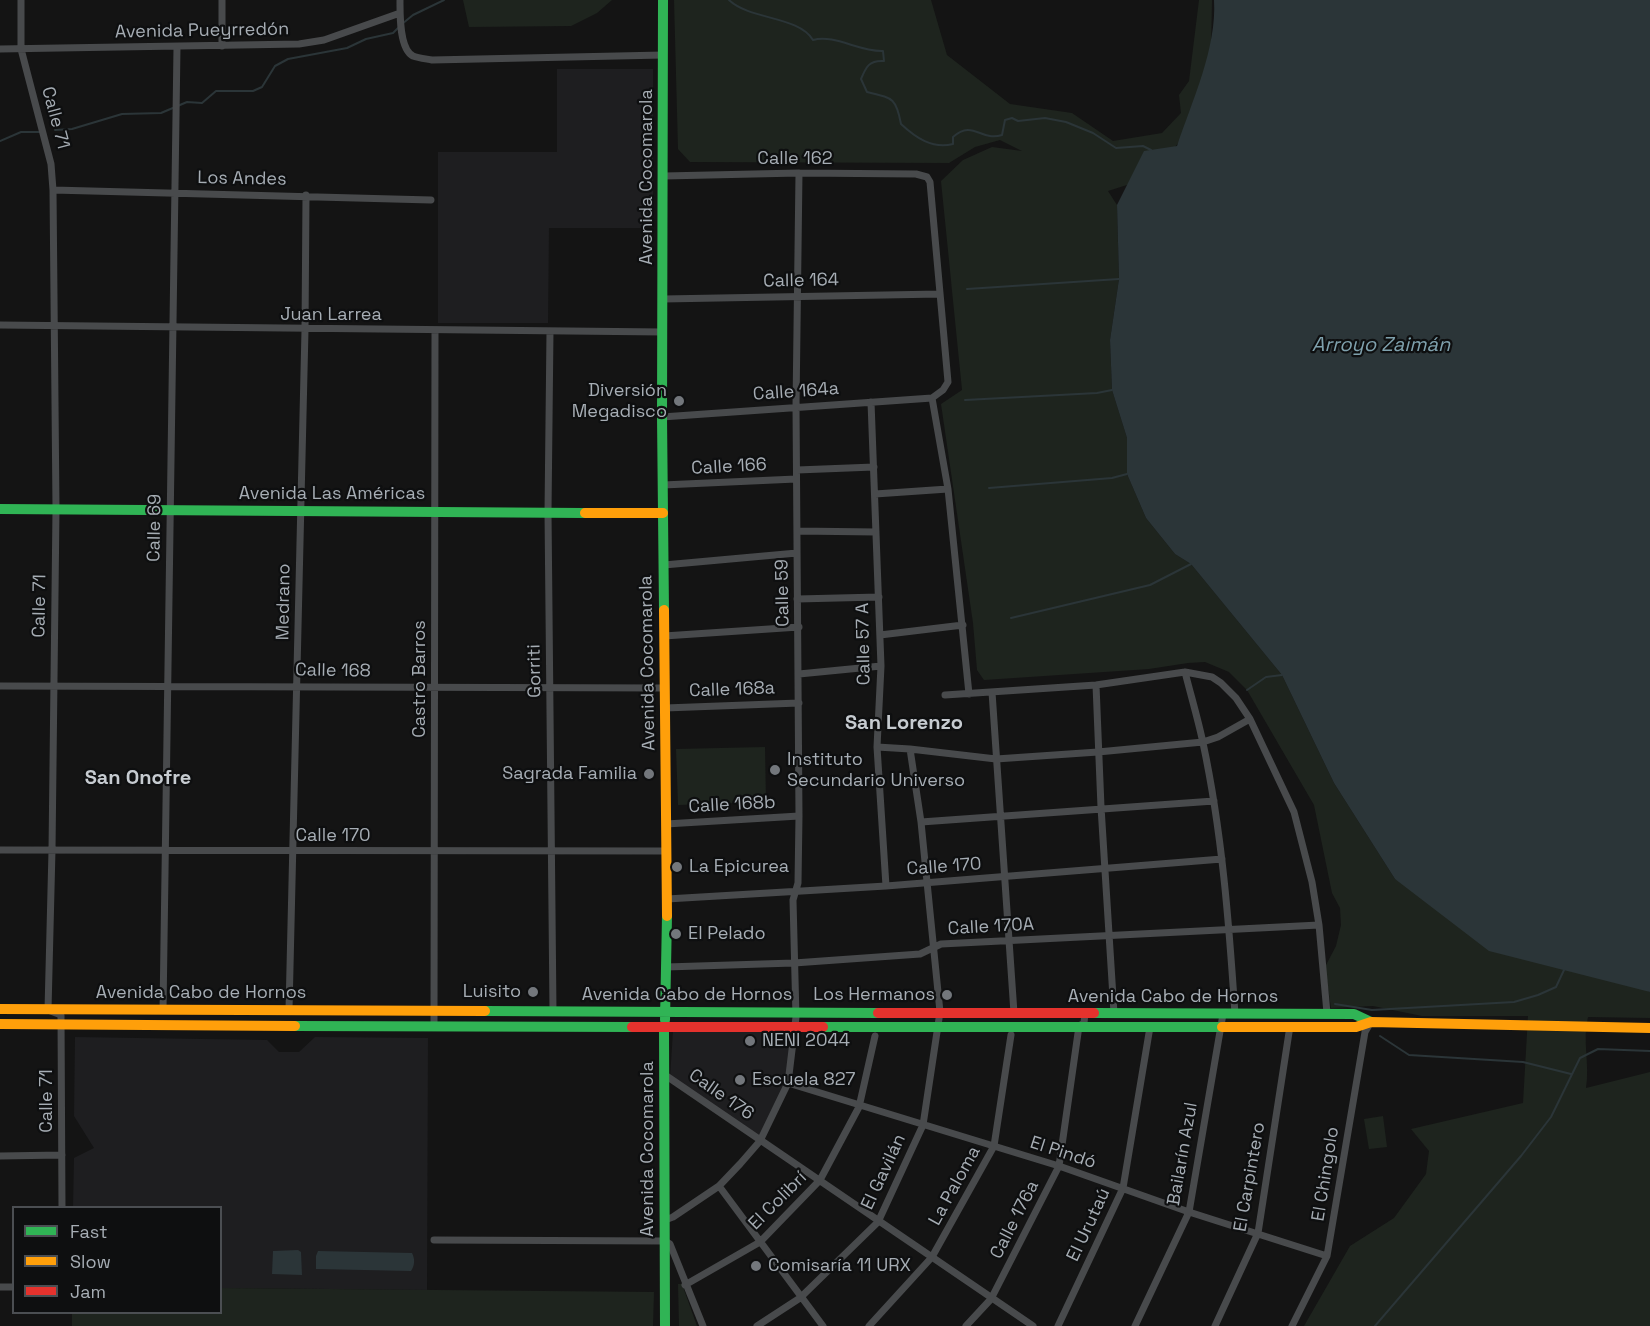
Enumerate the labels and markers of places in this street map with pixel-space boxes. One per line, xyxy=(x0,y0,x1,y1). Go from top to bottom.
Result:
place label: Diversión Megadisco xyxy=(572,380,667,422)
marker: Diversión Megadisco xyxy=(672,394,686,408)
place label: Instituto Secundario Universo xyxy=(787,749,965,792)
place label: Sagrada Familia xyxy=(502,763,637,785)
marker: Instituto Secundario Universo xyxy=(768,763,782,777)
marker: Sagrada Familia xyxy=(642,767,656,781)
place label: La Epicurea xyxy=(689,856,789,878)
marker: La Epicurea xyxy=(670,860,684,874)
place label: El Pelado xyxy=(688,923,766,945)
marker: El Pelado xyxy=(669,927,683,941)
place label: Luisito xyxy=(463,981,521,1003)
place label: Los Hermanos xyxy=(813,984,935,1006)
marker: Luisito xyxy=(526,985,540,999)
marker: Los Hermanos xyxy=(940,988,954,1002)
place label: NENI 2044 xyxy=(762,1030,850,1052)
marker: NENI 2044 xyxy=(743,1034,757,1048)
place label: Escuela 827 xyxy=(752,1069,856,1091)
marker: Escuela 827 xyxy=(733,1073,747,1087)
place label: Comisaría 11 URX xyxy=(768,1255,911,1277)
marker: Comisaría 11 URX xyxy=(749,1259,763,1273)

